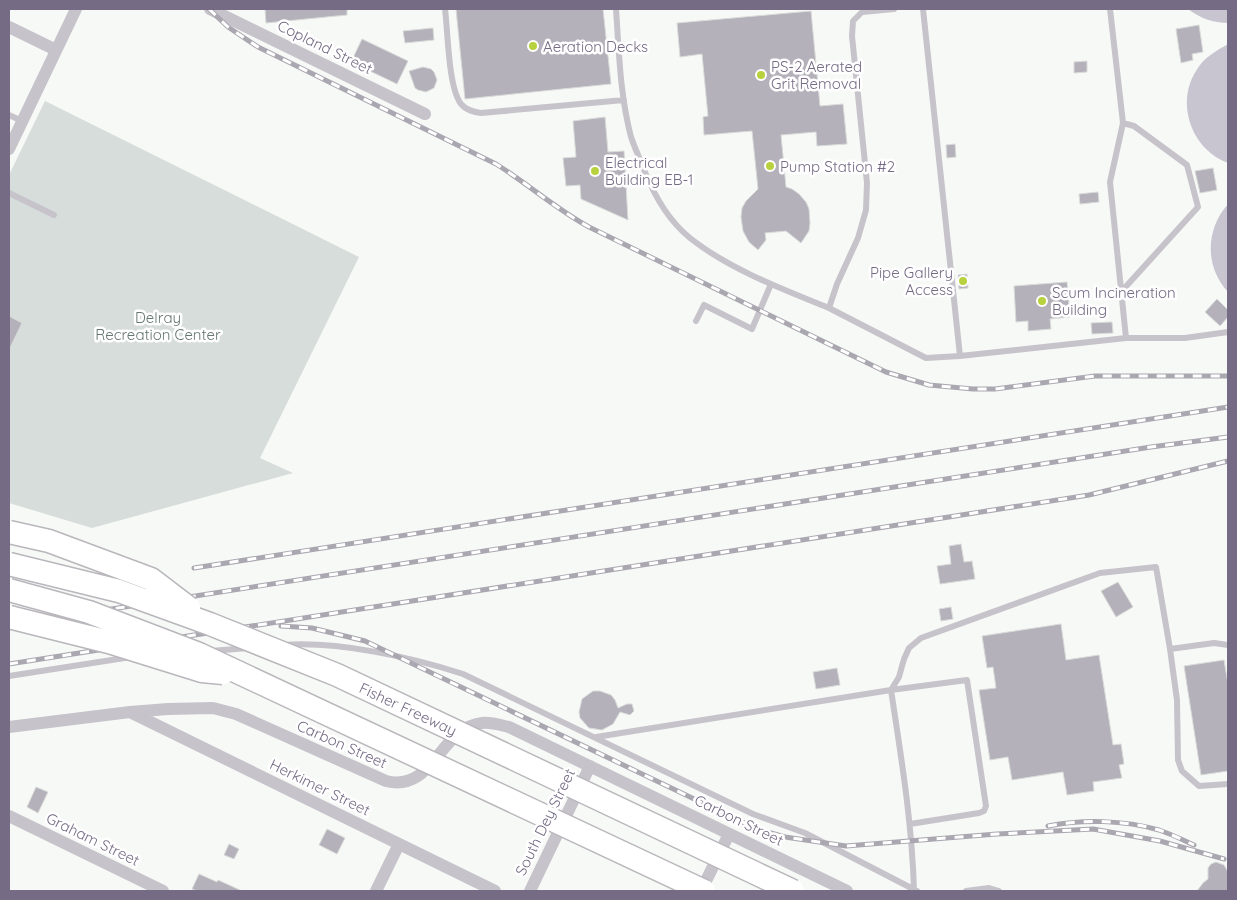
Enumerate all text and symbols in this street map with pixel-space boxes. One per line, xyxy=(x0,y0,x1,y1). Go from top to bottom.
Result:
street label: Copland Street xyxy=(274,16,376,78)
place label: Aeration Decks xyxy=(543,37,648,56)
marker: Aeration Decks xyxy=(527,40,539,52)
place label: PS-2 Aerated Grit Removal xyxy=(771,57,862,93)
marker: PS-2 Aerated Grit Removal xyxy=(755,69,767,81)
place label: Electrical Building EB-1 xyxy=(605,153,693,189)
place label: Pump Station #2 xyxy=(780,157,895,176)
marker: Pump Station #2 xyxy=(764,160,776,172)
marker: Electrical Building EB-1 xyxy=(589,165,601,177)
place label: Pipe Gallery Access xyxy=(870,263,953,299)
marker: Pipe Gallery Access xyxy=(957,275,969,287)
place label: Scum Incineration Building xyxy=(1052,283,1176,319)
marker: Scum Incineration Building xyxy=(1036,295,1048,307)
park label: Delray Recreation Center xyxy=(95,308,221,344)
street label: Fisher Freeway xyxy=(356,678,460,740)
street label: Carbon Street xyxy=(294,716,390,772)
street label: Herkimer Street xyxy=(267,755,373,819)
street label: South Dey Street xyxy=(511,765,579,879)
street label: Carbon Street xyxy=(691,790,787,850)
street label: Graham Street xyxy=(43,808,143,870)

